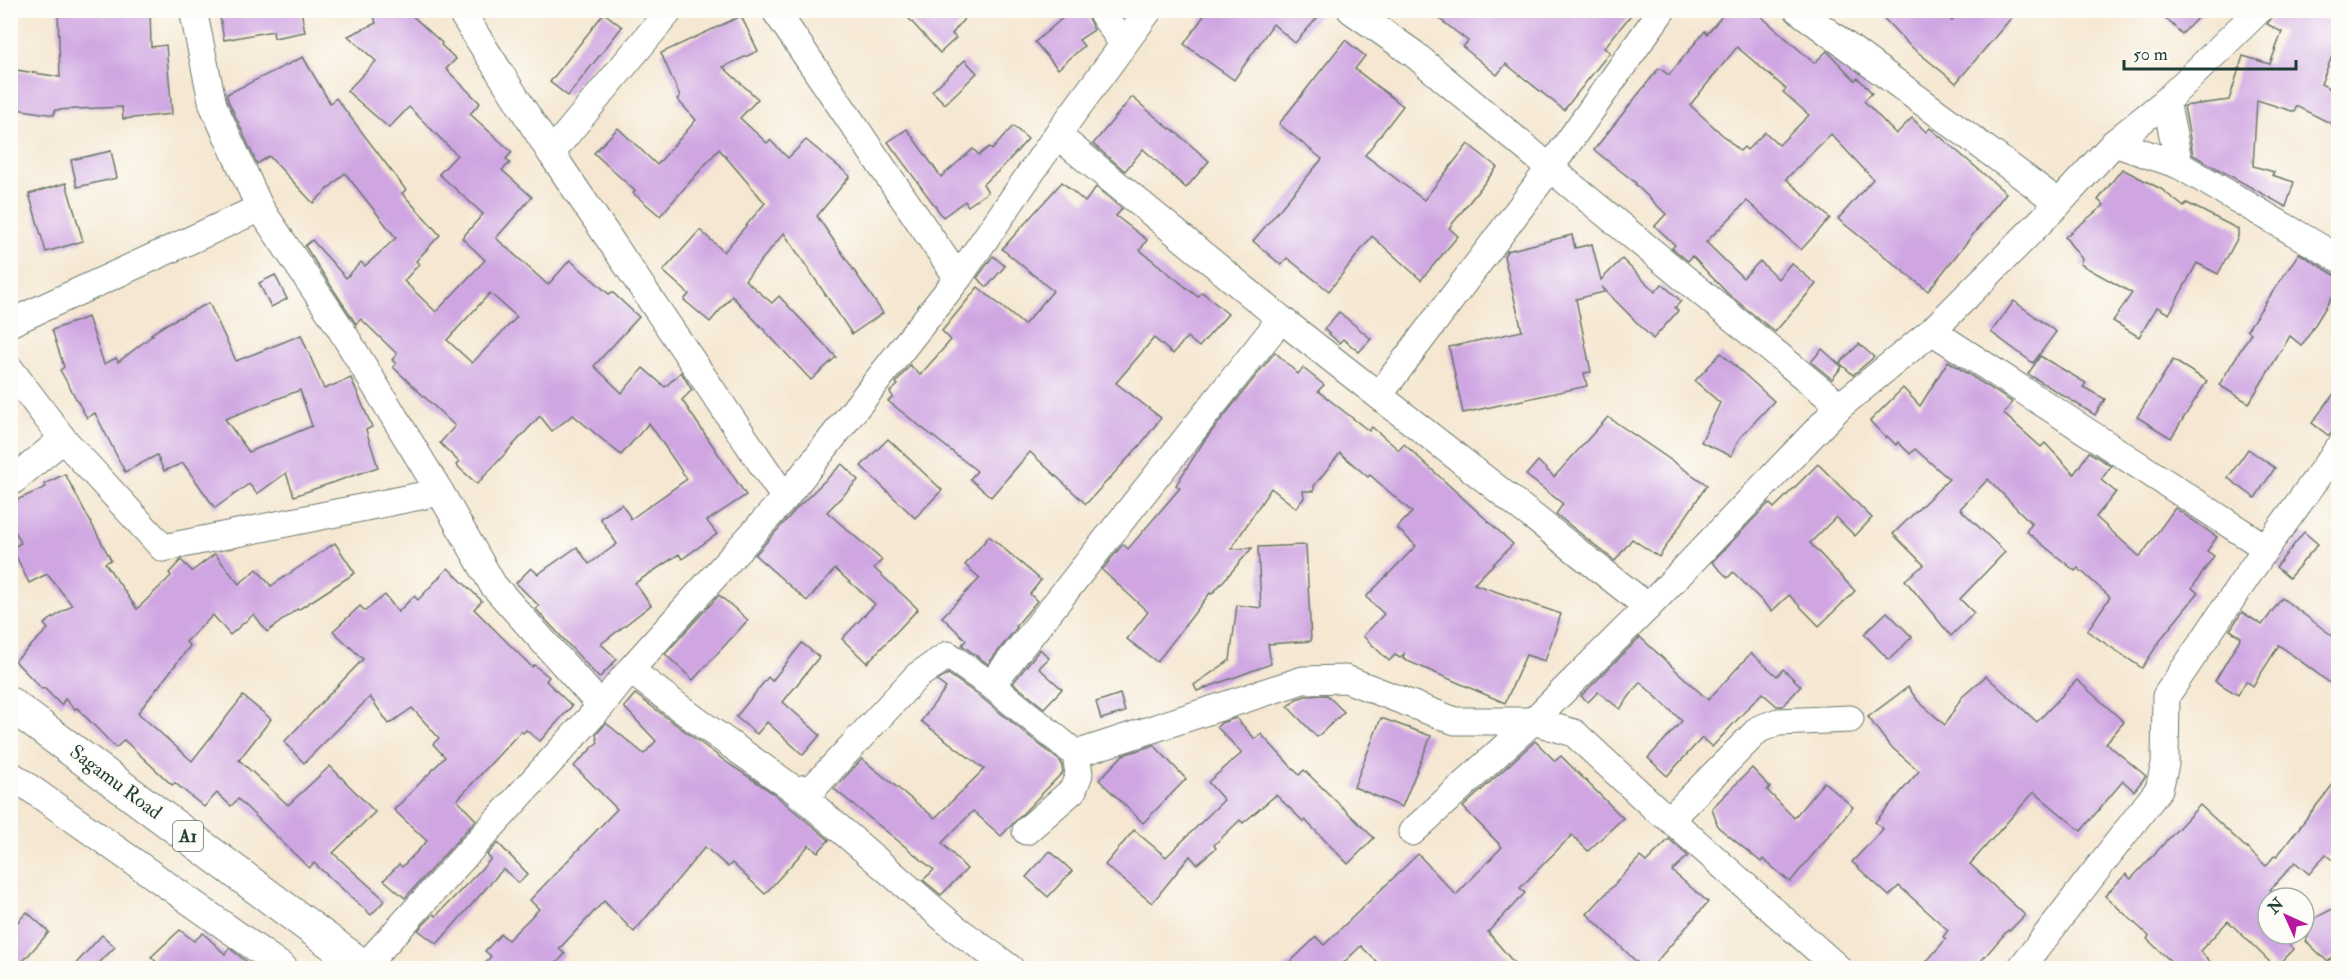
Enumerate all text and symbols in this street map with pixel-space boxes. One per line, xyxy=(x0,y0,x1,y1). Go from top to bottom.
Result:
scale bar xyxy=(2124,33,2296,71)
text: 50 m xyxy=(2133,43,2168,66)
street label: Sagamu Road xyxy=(65,739,167,825)
road number: A1 xyxy=(173,821,203,851)
north arrow xyxy=(2256,886,2316,946)
text: N xyxy=(2263,893,2289,919)

